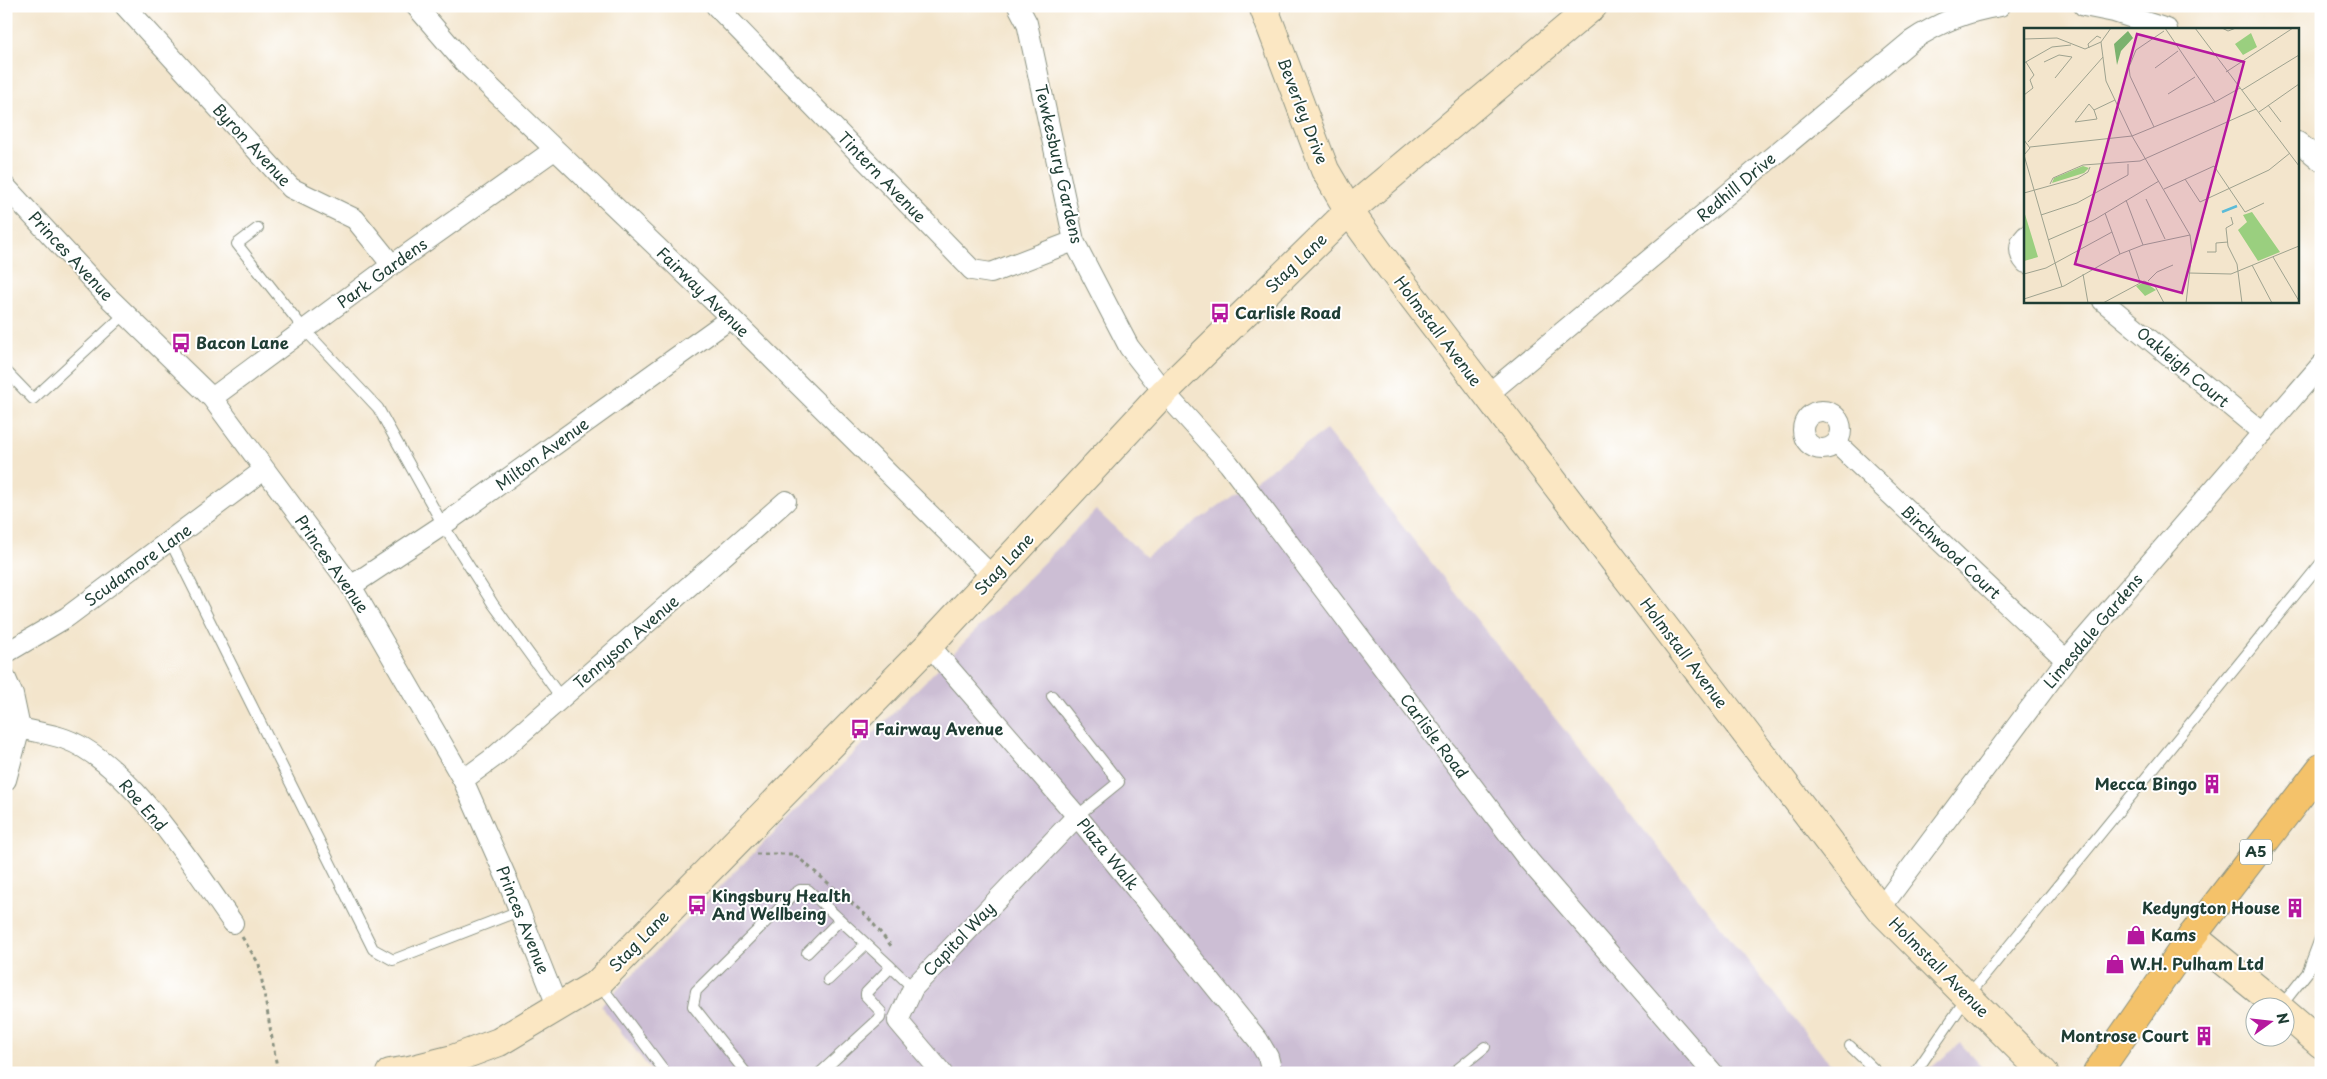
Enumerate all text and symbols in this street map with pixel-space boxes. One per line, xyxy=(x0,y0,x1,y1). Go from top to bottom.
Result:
inset map xyxy=(2024,28,2300,302)
street label: Beverley Drive xyxy=(1273,54,1335,167)
street label: Tewkesbury Gardens xyxy=(1030,82,1090,246)
street label: Byron Avenue xyxy=(208,98,298,191)
street label: Tintern Avenue xyxy=(833,125,933,227)
street label: Redhill Drive xyxy=(1690,146,1780,227)
street label: Princes Avenue xyxy=(24,205,120,306)
street label: Stag Lane xyxy=(1259,227,1332,298)
street label: Park Gardens xyxy=(331,231,431,313)
street label: Fairway Avenue xyxy=(652,241,756,342)
street label: Holmstall Avenue xyxy=(1389,270,1489,391)
place label: Carlisle Road xyxy=(1235,300,1341,324)
bus stop icon: Carlisle Road xyxy=(1209,302,1231,324)
street label: Oakleigh Court xyxy=(2132,320,2236,413)
place label: Bacon Lane xyxy=(196,330,289,354)
bus stop icon: Bacon Lane xyxy=(170,332,192,354)
street label: Milton Avenue xyxy=(490,411,593,495)
street label: Birchwood Court xyxy=(1896,499,2007,604)
street label: Princes Avenue xyxy=(290,510,376,618)
street label: Scudamore Lane xyxy=(79,517,196,611)
street label: Stag Lane xyxy=(968,527,1039,600)
street label: Limesdale Gardens xyxy=(2037,568,2147,693)
street label: Tennyson Avenue xyxy=(567,589,683,694)
street label: Holmstall Avenue xyxy=(1635,592,1735,713)
street label: Carlisle Road xyxy=(1395,688,1475,783)
place label: Fairway Avenue xyxy=(875,716,1003,740)
bus stop icon: Fairway Avenue xyxy=(849,718,871,740)
place label: Mecca Bingo xyxy=(2095,771,2197,795)
street label: Roe End xyxy=(114,773,173,836)
building icon: Mecca Bingo xyxy=(2201,773,2223,795)
street label: Plaza Walk xyxy=(1072,812,1146,895)
road number: A5 xyxy=(2240,840,2272,864)
street label: Princes Avenue xyxy=(491,862,557,978)
place label: Kingsbury Health And Wellbeing xyxy=(712,883,851,925)
bus stop icon: Kingsbury Health And Wellbeing xyxy=(686,894,708,916)
place label: Kedyngton House xyxy=(2142,895,2280,919)
street label: Capitol Way xyxy=(917,896,1000,981)
building icon: Kedyngton House xyxy=(2284,897,2306,919)
street label: Stag Lane xyxy=(603,904,674,977)
street label: Holmstall Avenue xyxy=(1884,911,1995,1022)
place label: Kams xyxy=(2151,922,2196,946)
shop icon: Kams xyxy=(2125,924,2147,946)
place label: W.H. Pulham Ltd xyxy=(2130,951,2264,975)
shop icon: W.H. Pulham Ltd xyxy=(2104,953,2126,975)
north arrow xyxy=(2244,996,2294,1046)
text: N xyxy=(2271,1010,2295,1027)
place label: Montrose Court xyxy=(2061,1023,2189,1047)
building icon: Montrose Court xyxy=(2193,1025,2215,1047)

